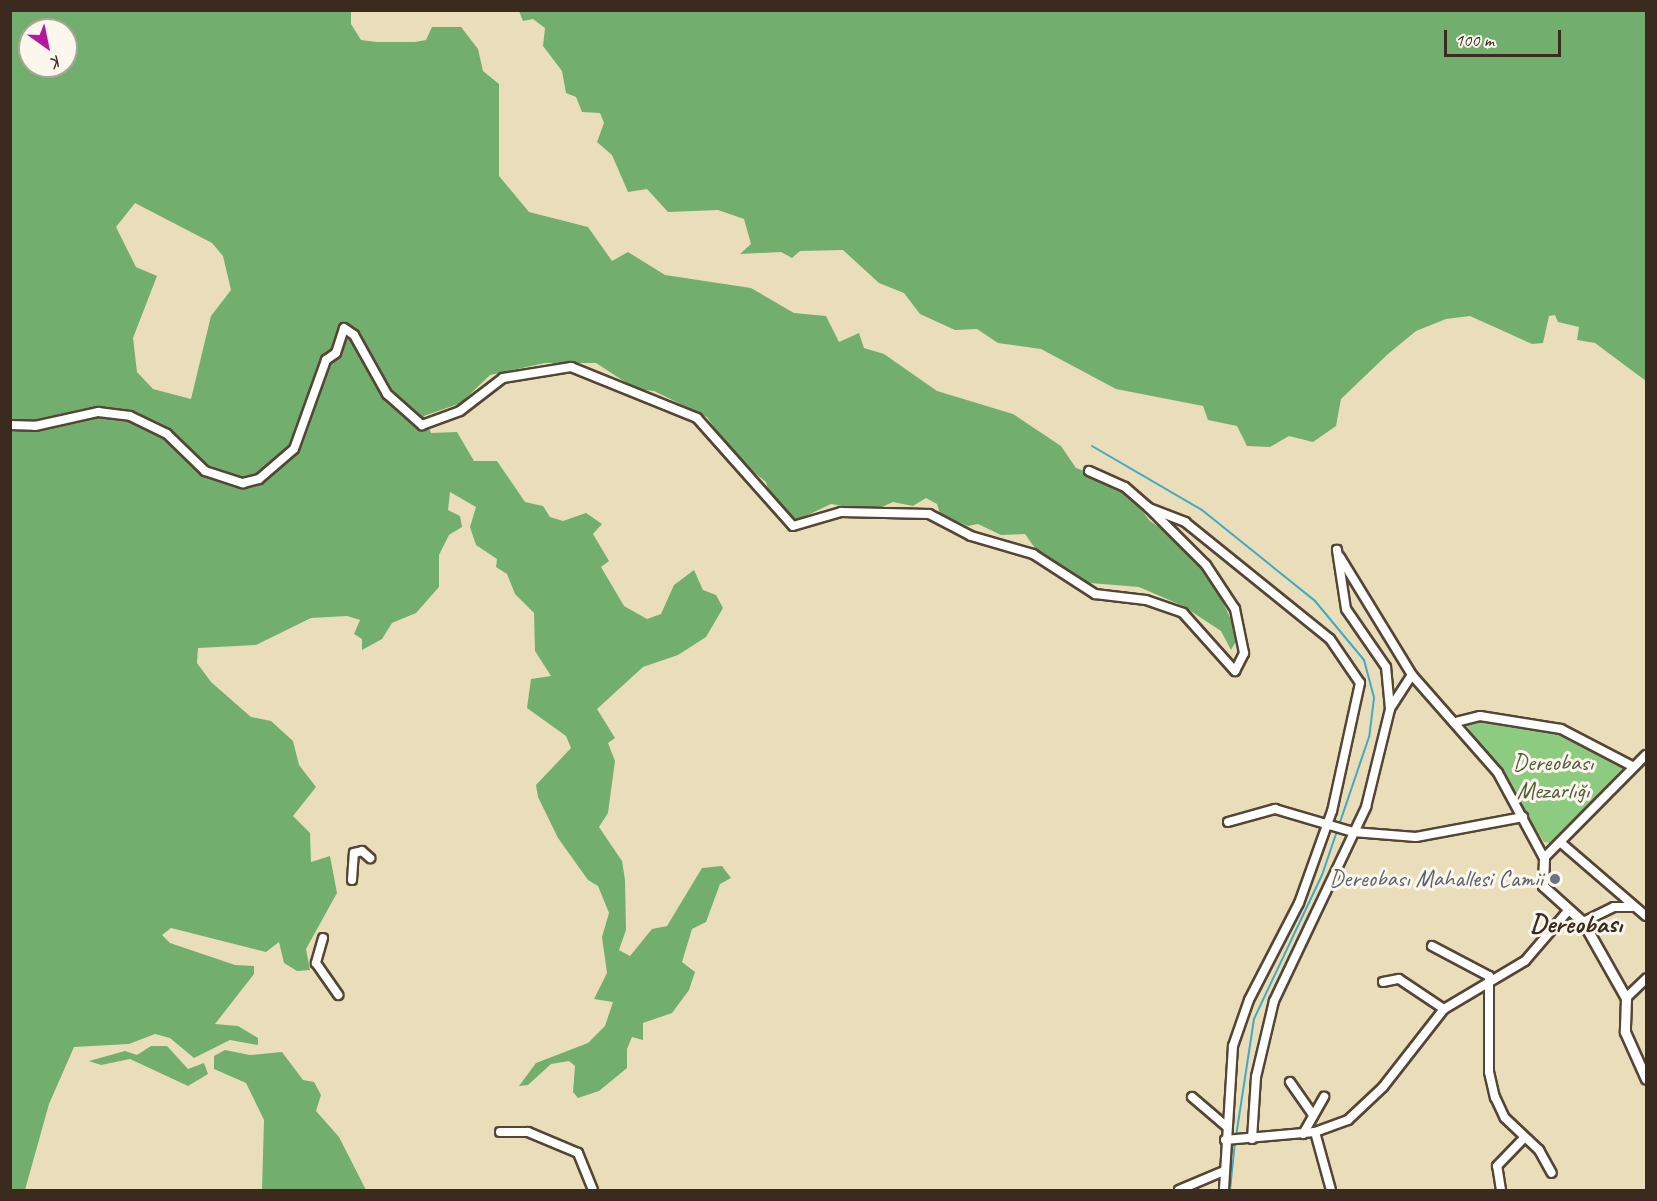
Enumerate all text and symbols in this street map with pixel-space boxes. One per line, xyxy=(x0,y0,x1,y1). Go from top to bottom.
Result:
north arrow xyxy=(18,18,78,78)
scale bar xyxy=(1447,18,1564,56)
text: 100 m xyxy=(1455,29,1494,51)
text: K xyxy=(48,51,66,72)
park label: Dereobası Mezarlığı xyxy=(1513,749,1593,805)
place label: Dereobası Mahallesi Camii xyxy=(1330,865,1543,893)
marker: Dereobası Mahallesi Camii xyxy=(1548,872,1562,886)
district label: Dereobası xyxy=(1530,908,1622,940)

